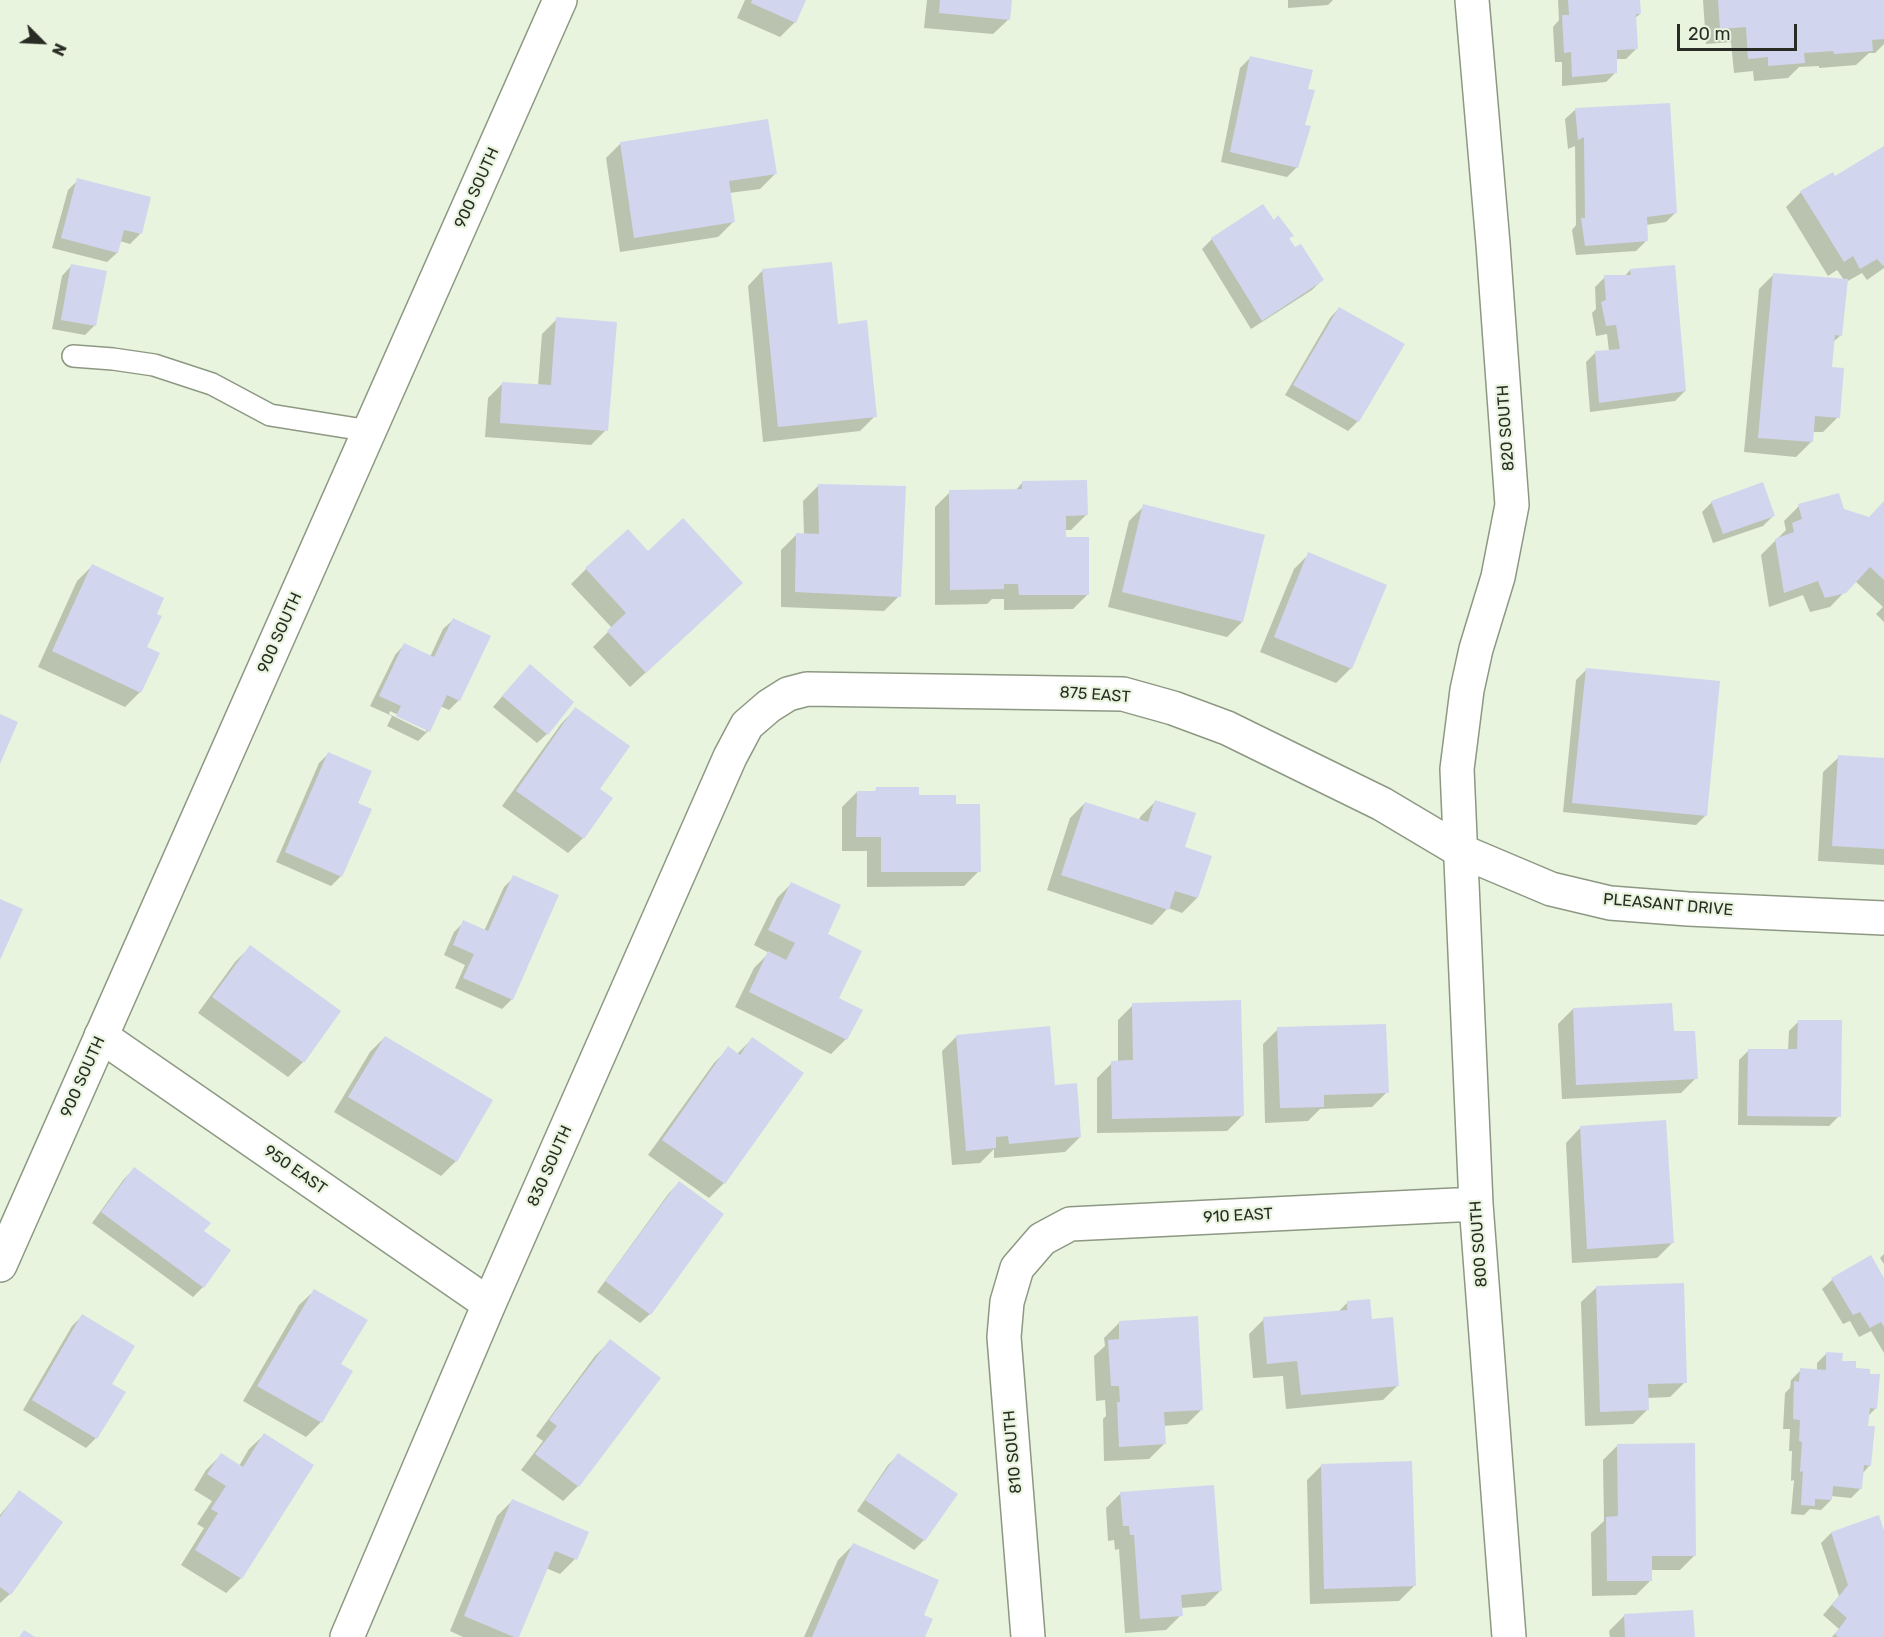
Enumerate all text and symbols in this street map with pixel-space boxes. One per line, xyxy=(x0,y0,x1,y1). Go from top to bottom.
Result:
north arrow xyxy=(12,12,72,72)
scale bar xyxy=(1680,12,1800,50)
text: 20 m xyxy=(1688,23,1730,45)
text: N xyxy=(48,40,70,59)
street label: 900 SOUTH xyxy=(451,145,503,231)
street label: 820 SOUTH xyxy=(1493,384,1519,472)
street label: 900 SOUTH xyxy=(254,590,306,676)
street label: 875 EAST xyxy=(1059,683,1131,707)
street label: PLEASANT DRIVE xyxy=(1602,890,1734,920)
street label: 900 SOUTH xyxy=(57,1034,109,1120)
street label: 830 SOUTH xyxy=(524,1123,576,1209)
street label: 950 EAST xyxy=(260,1141,330,1199)
street label: 800 SOUTH xyxy=(1466,1200,1492,1288)
street label: 910 EAST xyxy=(1203,1205,1273,1227)
street label: 810 SOUTH xyxy=(1000,1409,1026,1495)

